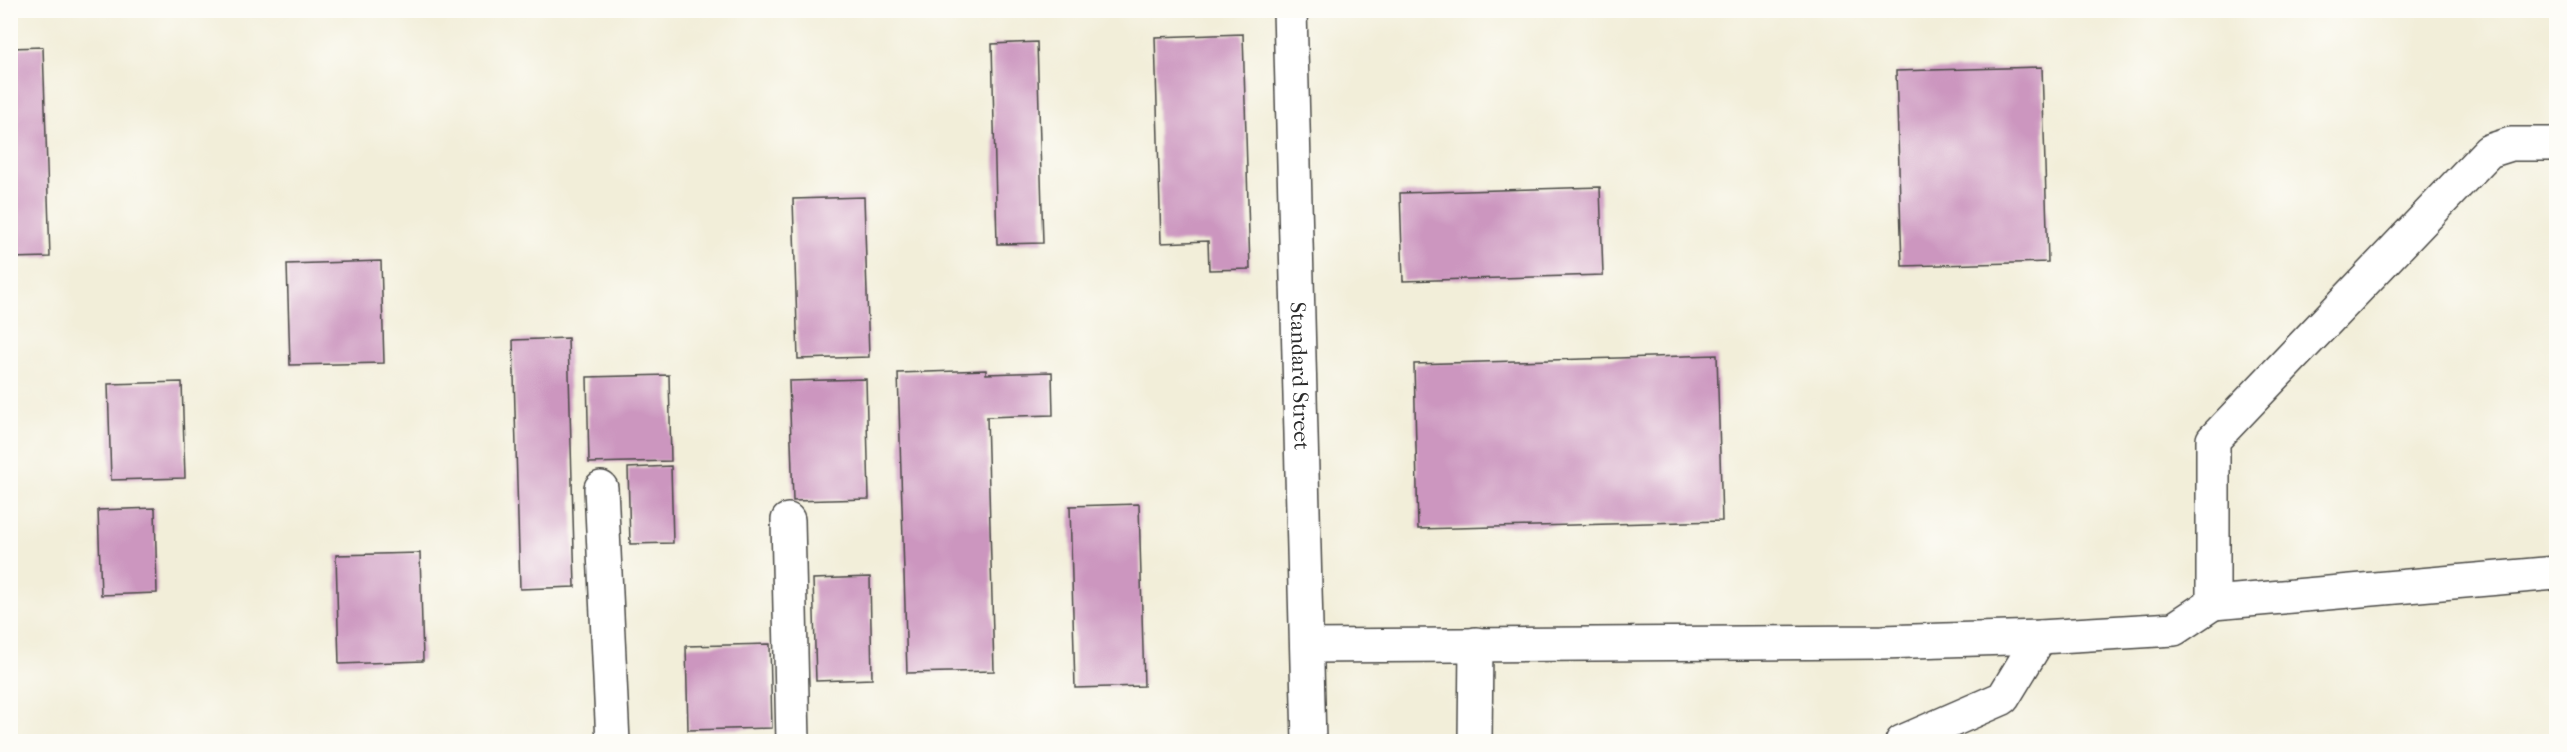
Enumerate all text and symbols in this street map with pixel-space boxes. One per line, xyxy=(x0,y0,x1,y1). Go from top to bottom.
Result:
street label: Standard Street xyxy=(1285,301,1314,450)

